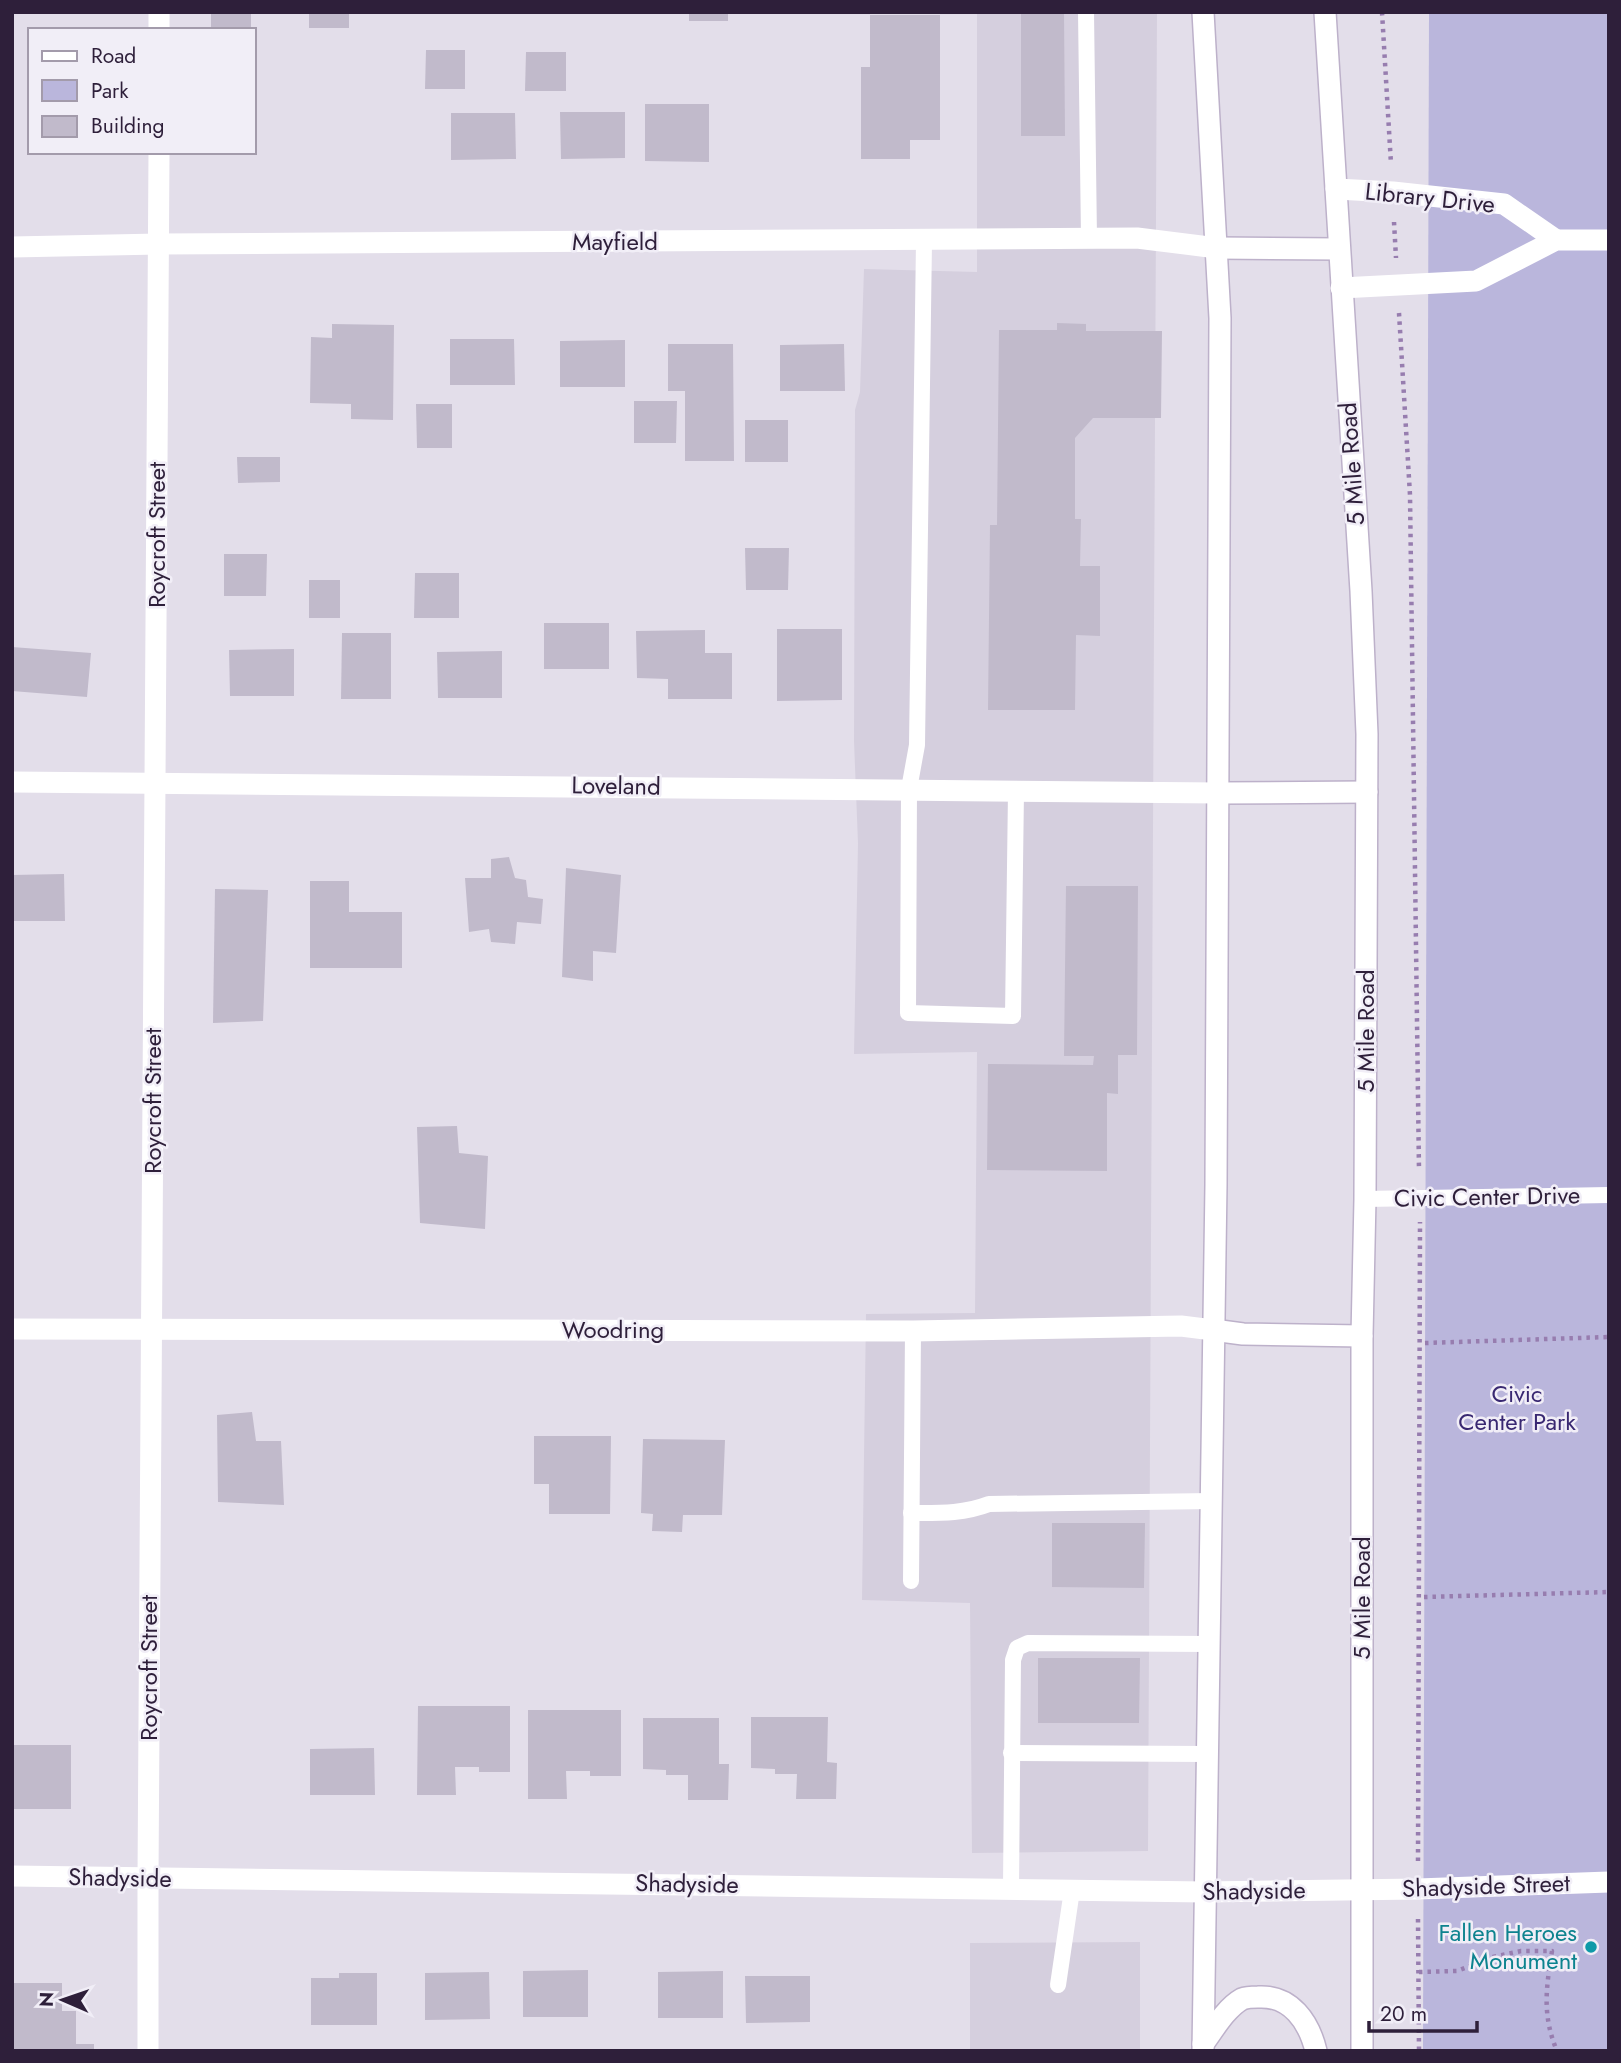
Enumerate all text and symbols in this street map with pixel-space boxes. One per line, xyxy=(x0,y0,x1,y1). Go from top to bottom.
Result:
legend xyxy=(28,28,256,154)
text: Road xyxy=(91,41,136,71)
text: Park xyxy=(91,76,129,106)
text: Building xyxy=(91,111,164,141)
street label: Library Drive xyxy=(1363,173,1497,222)
street label: Mayfield xyxy=(572,224,658,259)
street label: 5 Mile Road xyxy=(1330,401,1373,527)
street label: Roycroft Street xyxy=(139,462,174,608)
street label: Loveland xyxy=(571,767,661,804)
street label: 5 Mile Road xyxy=(1348,969,1383,1093)
street label: Roycroft Street xyxy=(135,1028,170,1174)
street label: Civic Center Drive xyxy=(1393,1177,1581,1216)
street label: Woodring xyxy=(562,1312,664,1347)
park label: Civic Center Park xyxy=(1458,1376,1576,1439)
street label: 5 Mile Road xyxy=(1344,1536,1379,1660)
street label: Roycroft Street xyxy=(131,1595,166,1741)
street label: Shadyside xyxy=(68,1859,172,1896)
street label: Shadyside xyxy=(635,1865,739,1902)
street label: Shadyside Street xyxy=(1401,1865,1571,1906)
street label: Shadyside xyxy=(1202,1872,1306,1909)
place label: Fallen Heroes Monument xyxy=(1438,1915,1577,1978)
marker: Fallen Heroes Monument xyxy=(1583,1939,1599,1955)
north arrow xyxy=(28,1965,98,2035)
scale bar xyxy=(1369,1990,1478,2034)
text: N xyxy=(33,1991,60,2007)
text: 20 m xyxy=(1380,1999,1427,2029)

